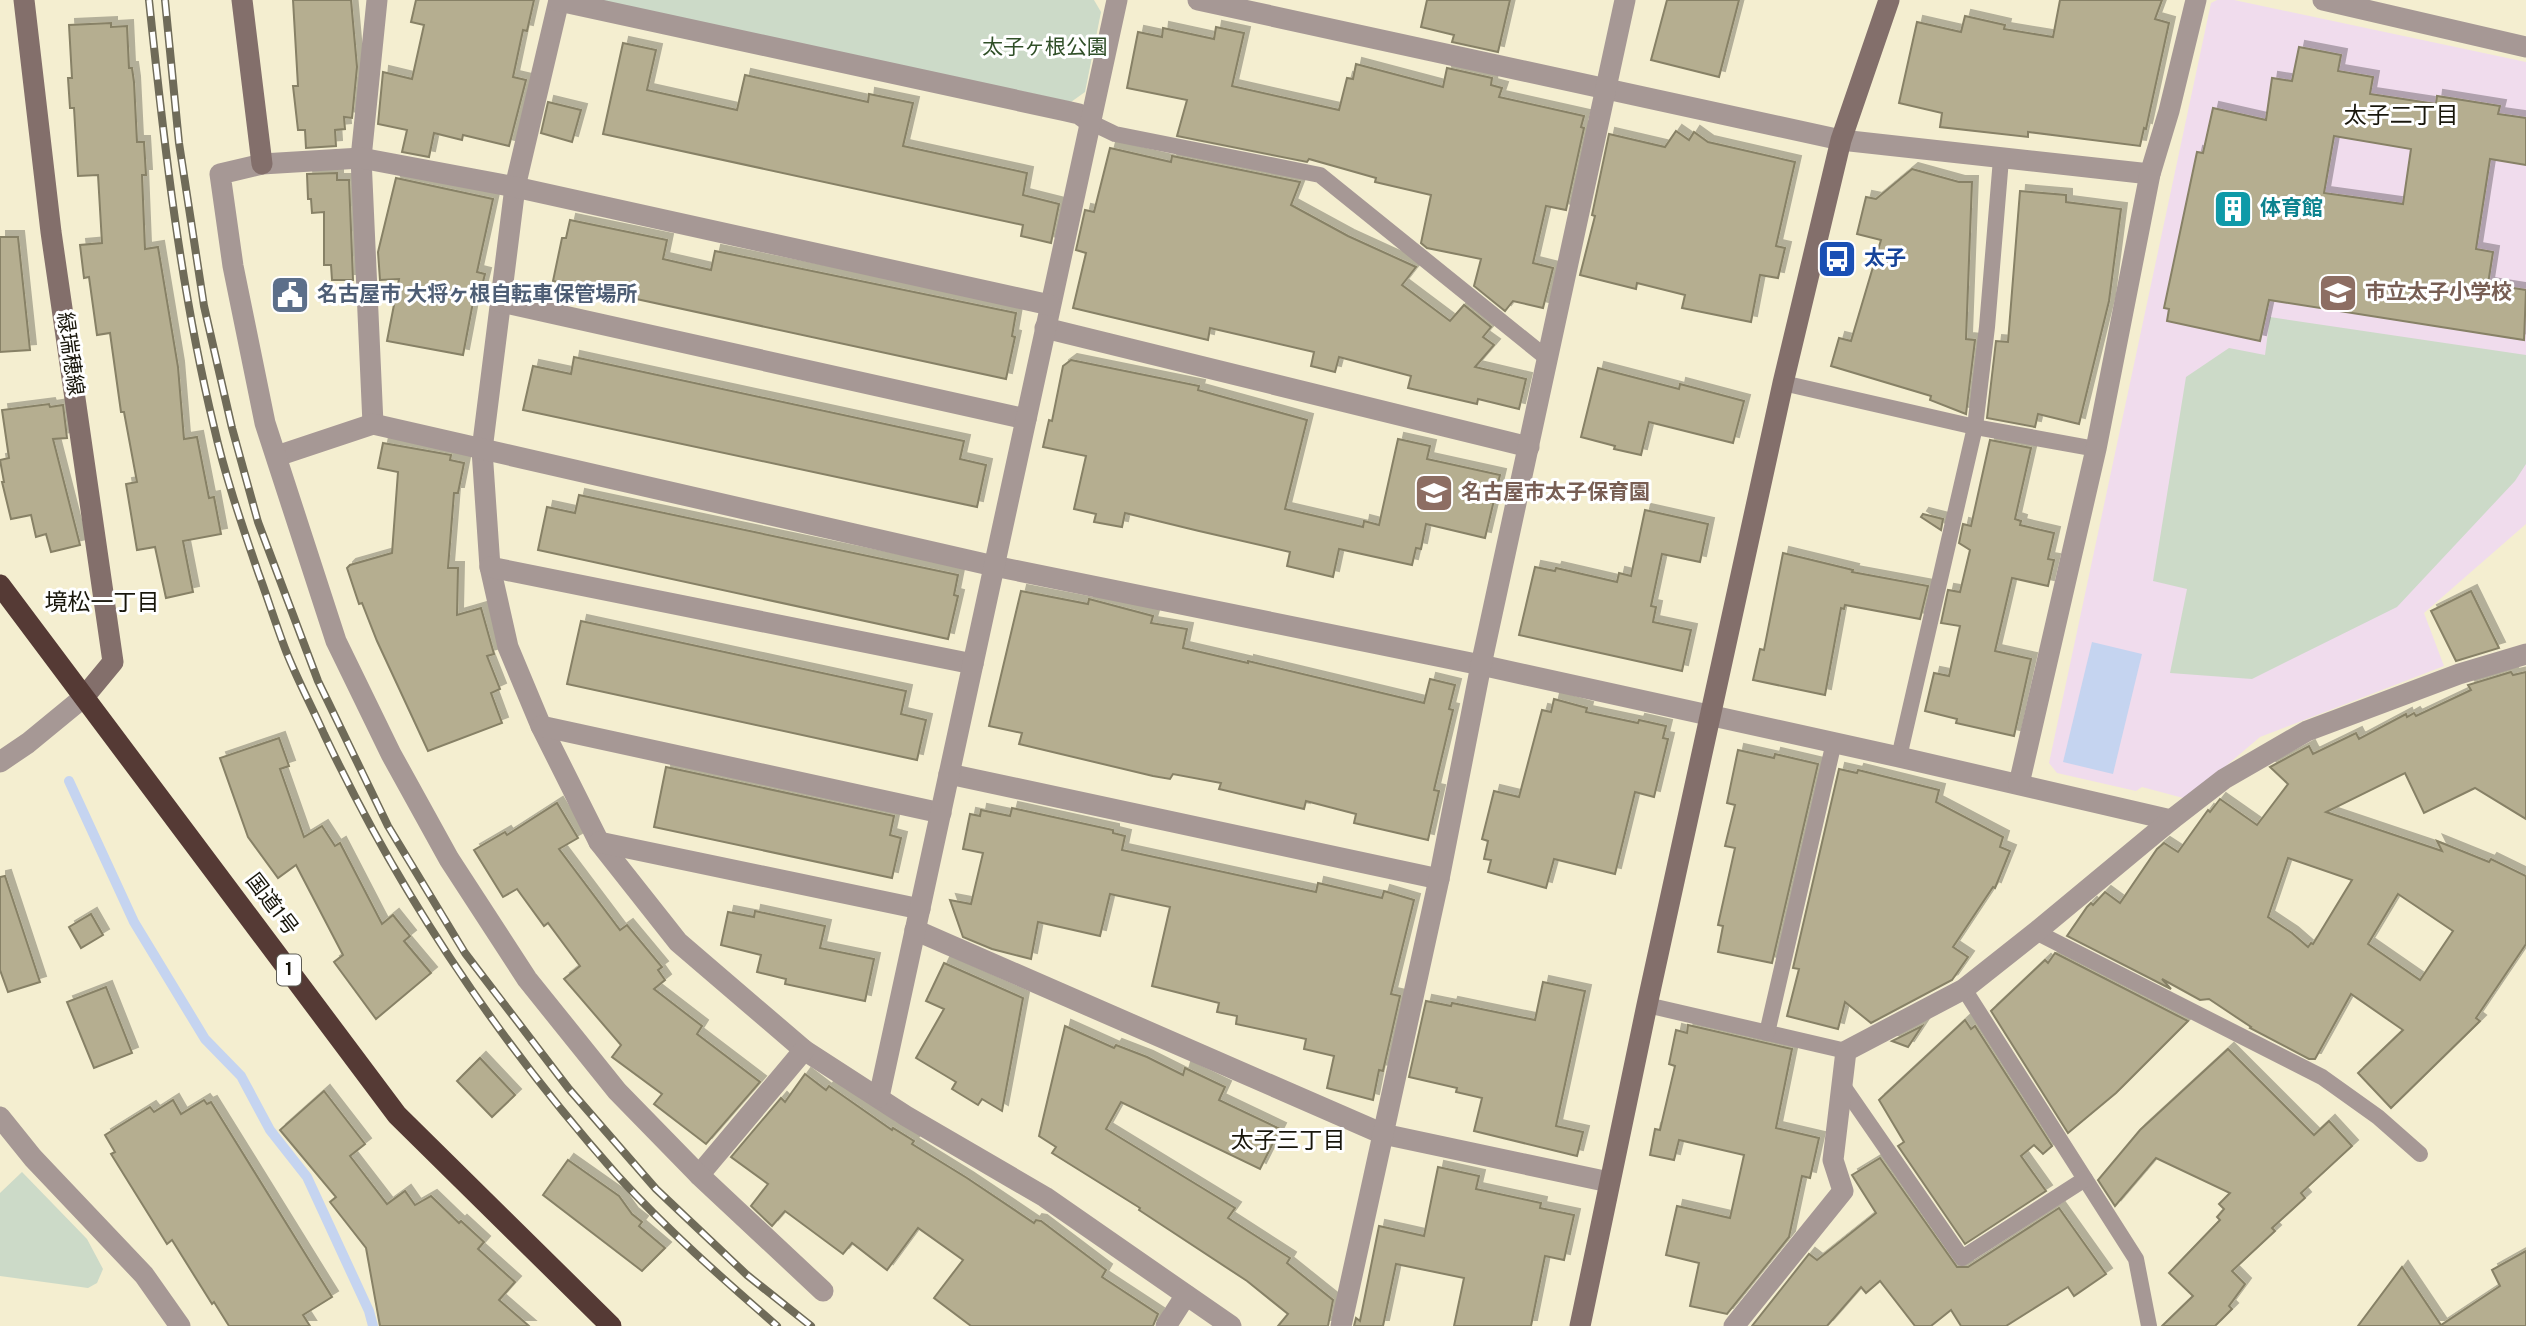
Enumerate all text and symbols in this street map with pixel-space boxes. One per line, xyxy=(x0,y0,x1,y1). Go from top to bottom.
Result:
park label: 太子ヶ根公園 xyxy=(982,35,1108,62)
district label: 太子二丁目 xyxy=(2344,103,2459,132)
building icon: 体育館 xyxy=(2212,188,2254,230)
place label: 体育館 xyxy=(2260,196,2323,223)
bus stop icon: 太子 xyxy=(1816,238,1858,280)
place label: 太子 xyxy=(1864,246,1906,273)
school or university icon: 市立太子小学校 xyxy=(2317,272,2359,314)
public building icon: 名古屋市 大将ヶ根自転車保管場所 xyxy=(269,274,311,316)
place label: 市立太子小学校 xyxy=(2365,280,2512,307)
place label: 名古屋市 大将ヶ根自転車保管場所 xyxy=(317,282,637,309)
street label: 緑瑞穂線 xyxy=(50,311,88,397)
school or university icon: 名古屋市太子保育園 xyxy=(1413,472,1455,514)
place label: 名古屋市太子保育園 xyxy=(1461,480,1650,507)
district label: 境松一丁目 xyxy=(45,590,160,619)
street label: 国道1号 xyxy=(239,869,303,941)
road number: 1 xyxy=(277,954,301,986)
district label: 太子三丁目 xyxy=(1231,1128,1346,1157)

